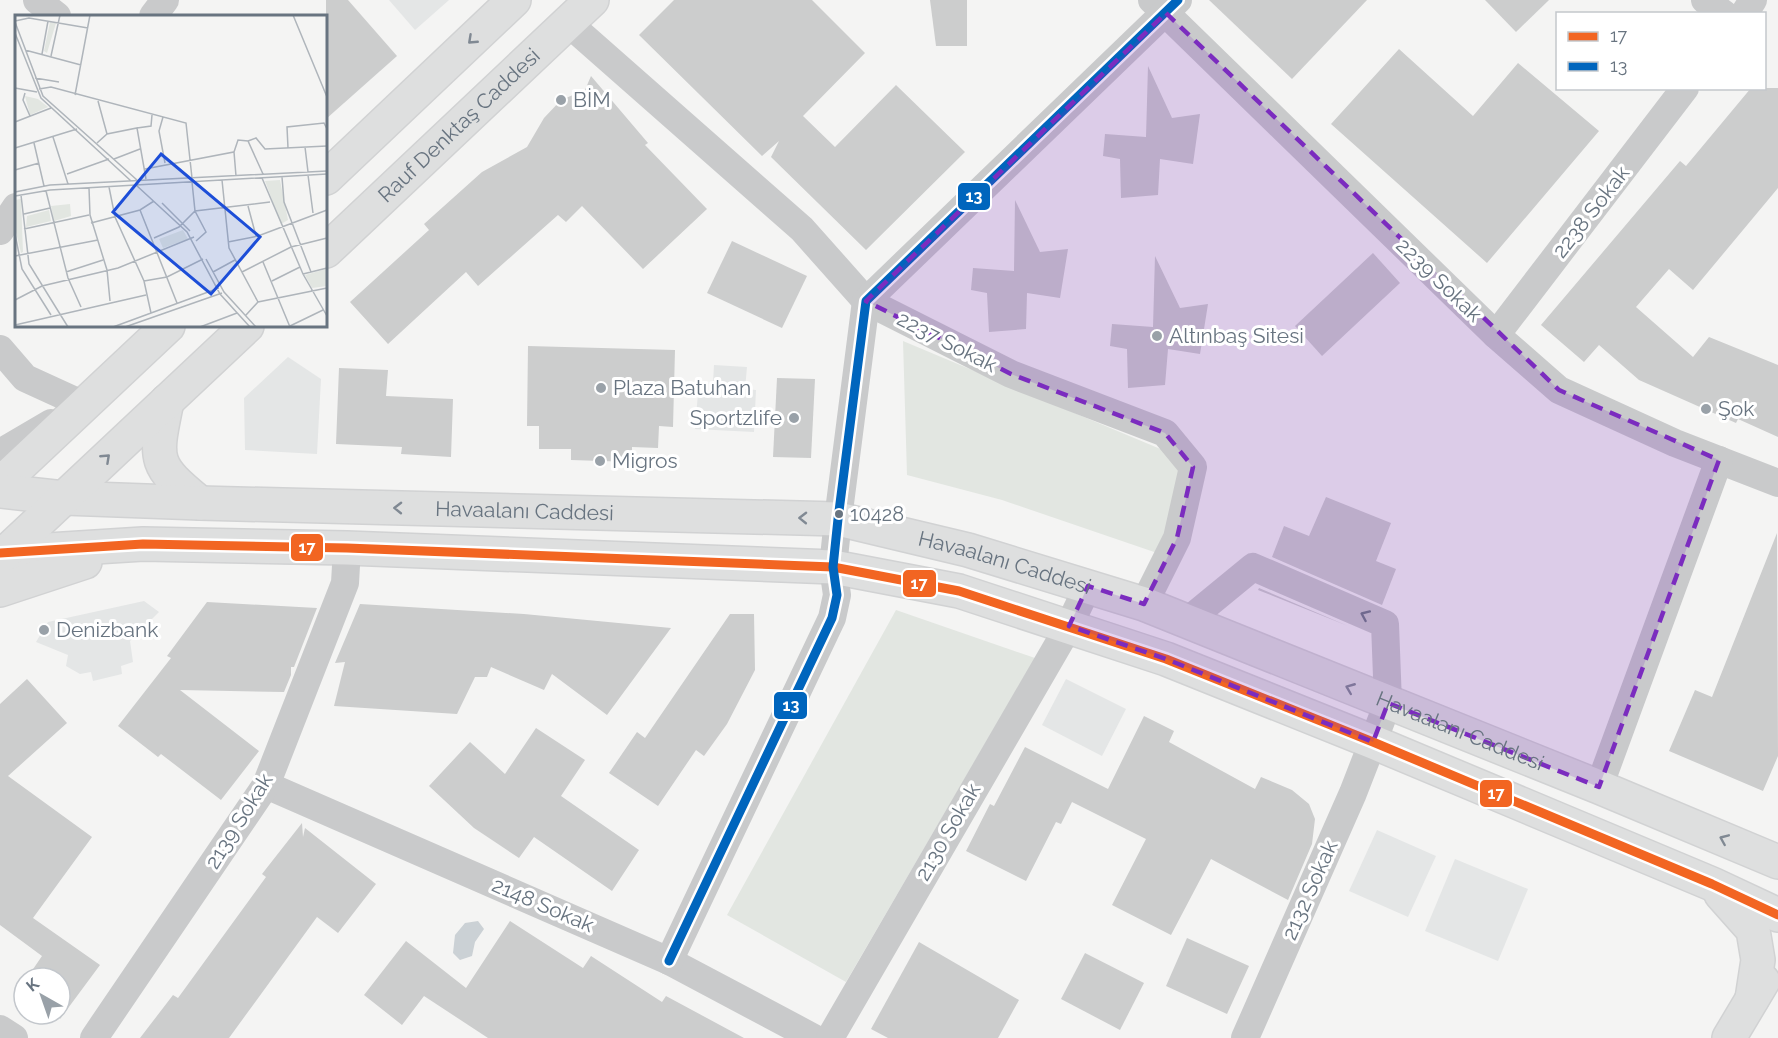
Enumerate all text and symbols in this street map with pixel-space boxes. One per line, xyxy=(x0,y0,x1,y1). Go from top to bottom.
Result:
legend xyxy=(1556,12,1766,90)
inset map xyxy=(15,15,327,327)
text: 17 xyxy=(1610,25,1628,46)
one-way arrow xyxy=(468,33,478,44)
street label: Rauf Denktaş Caddesi xyxy=(373,43,545,207)
text: 13 xyxy=(1610,55,1627,76)
place label: BİM xyxy=(573,87,611,112)
marker: BİM xyxy=(554,93,568,107)
street label: 2238 Sokak xyxy=(1547,161,1634,263)
line badge: 13 xyxy=(957,182,991,211)
text: 13 xyxy=(966,187,982,206)
street label: 2239 Sokak xyxy=(1391,233,1487,327)
street label: 2237 Sokak xyxy=(893,306,1001,377)
place label: Altınbaş Sitesi xyxy=(1169,323,1304,348)
marker: Altınbaş Sitesi xyxy=(1150,329,1164,343)
place label: Plaza Batuhan xyxy=(613,375,751,400)
marker: Plaza Batuhan xyxy=(594,381,608,395)
place label: Şok xyxy=(1718,396,1754,421)
marker: Şok xyxy=(1699,402,1713,416)
place label: Sportzlife xyxy=(690,405,782,430)
marker: Sportzlife xyxy=(787,411,801,425)
place label: Migros xyxy=(612,448,678,473)
one-way arrow xyxy=(100,454,110,465)
marker: Migros xyxy=(593,454,607,468)
street label: Havaalanı Caddesi xyxy=(435,496,614,525)
one-way arrow xyxy=(394,502,403,514)
place label: 10428 xyxy=(850,502,904,526)
marker: 10428 xyxy=(833,508,845,520)
one-way arrow xyxy=(798,512,807,524)
street label: Havaalanı Caddesi xyxy=(916,526,1094,599)
line badge: 17 xyxy=(290,533,324,562)
text: 17 xyxy=(299,538,315,557)
line badge: 17 xyxy=(902,569,937,598)
text: 17 xyxy=(911,574,927,593)
one-way arrow xyxy=(1361,611,1372,623)
place label: Denizbank xyxy=(56,617,158,642)
marker: Denizbank xyxy=(37,623,51,637)
one-way arrow xyxy=(1345,683,1356,695)
street label: Havaalanı Caddesi xyxy=(1373,686,1548,776)
line badge: 13 xyxy=(773,691,808,720)
text: 13 xyxy=(783,696,799,715)
street label: 2139 Sokak xyxy=(199,768,278,873)
street label: 2130 Sokak xyxy=(910,779,985,885)
line badge: 17 xyxy=(1479,779,1513,808)
text: 17 xyxy=(1488,784,1504,803)
one-way arrow xyxy=(1719,834,1730,846)
street label: 2132 Sokak xyxy=(1276,836,1343,943)
street label: 2148 Sokak xyxy=(489,872,598,937)
north arrow xyxy=(12,966,72,1026)
text: K xyxy=(22,974,43,996)

